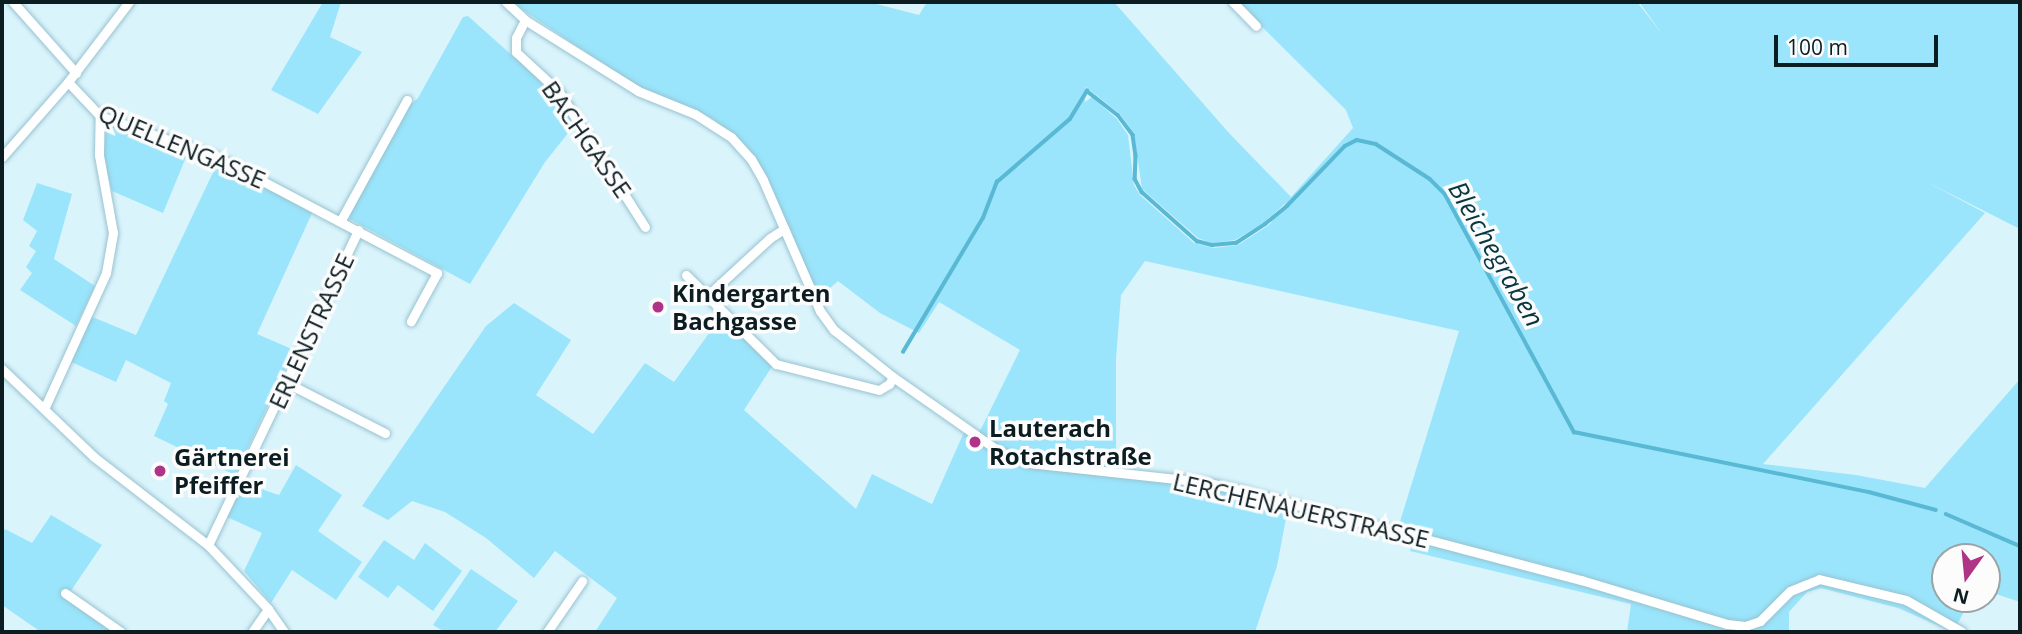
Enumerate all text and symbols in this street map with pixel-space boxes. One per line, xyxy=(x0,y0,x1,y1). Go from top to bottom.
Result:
scale bar xyxy=(1777,21,1941,65)
text: 100 m xyxy=(1787,33,1848,61)
street label: BACHGASSE xyxy=(536,75,638,203)
street label: QUELLENGASSE xyxy=(94,98,270,194)
water label: Bleichegraben xyxy=(1442,176,1550,332)
street label: ERLENSTRASSE xyxy=(262,249,360,413)
place label: Kindergarten Bachgasse xyxy=(672,279,831,335)
marker: Kindergarten Bachgasse xyxy=(650,299,666,315)
place label: Lauterach Rotachstraße xyxy=(989,414,1152,470)
marker: Lauterach Rotachstraße xyxy=(967,434,983,450)
place label: Gärtnerei Pfeiffer xyxy=(174,443,290,499)
marker: Gärtnerei Pfeiffer xyxy=(152,463,168,479)
street label: LERCHENAUERSTRASSE xyxy=(1170,467,1432,553)
north arrow xyxy=(1931,543,2001,613)
text: N xyxy=(1950,582,1972,611)

